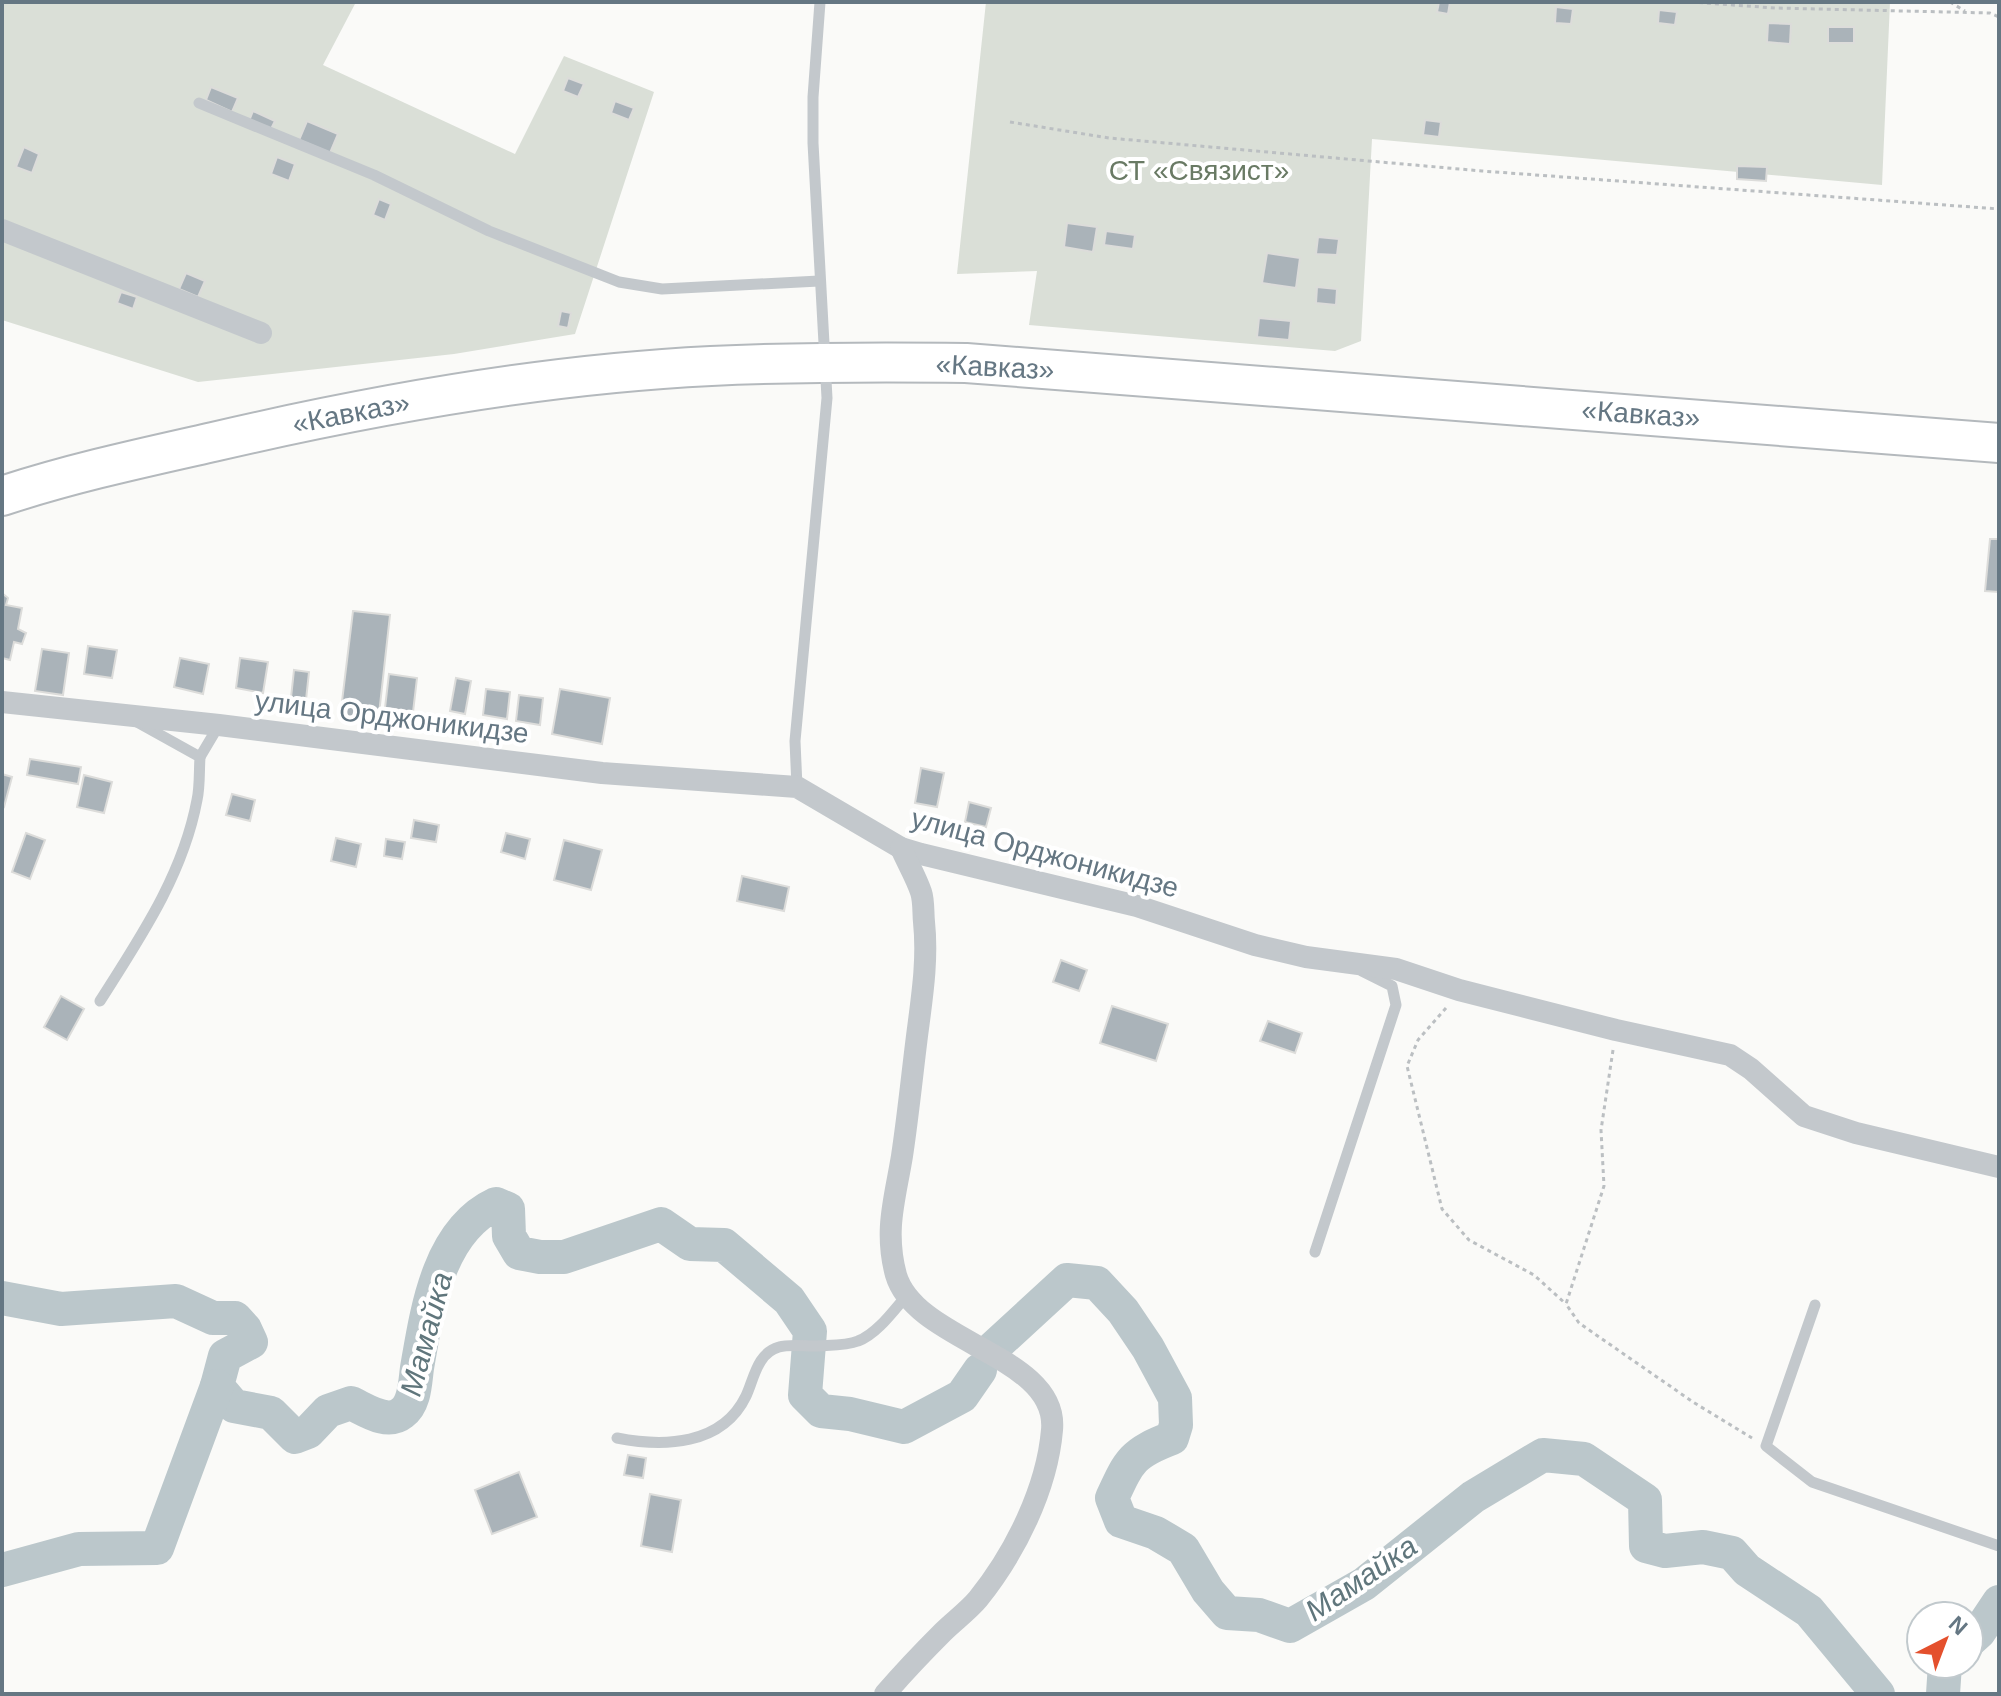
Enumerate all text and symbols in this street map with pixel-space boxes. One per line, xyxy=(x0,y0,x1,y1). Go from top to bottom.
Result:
park label: СТ «Связист» xyxy=(1109,155,1289,186)
street label: «Кавказ» xyxy=(935,348,1055,386)
street label: «Кавказ» xyxy=(290,386,412,440)
street label: «Кавказ» xyxy=(1581,394,1701,434)
street label: улица Орджоникидзе xyxy=(253,685,531,749)
street label: улица Орджоникидзе xyxy=(908,802,1182,904)
water label: Мамайка xyxy=(394,1268,458,1400)
water label: Мамайка xyxy=(1299,1529,1423,1627)
north arrow xyxy=(1905,1600,1985,1680)
text: N xyxy=(1944,1611,1972,1640)

